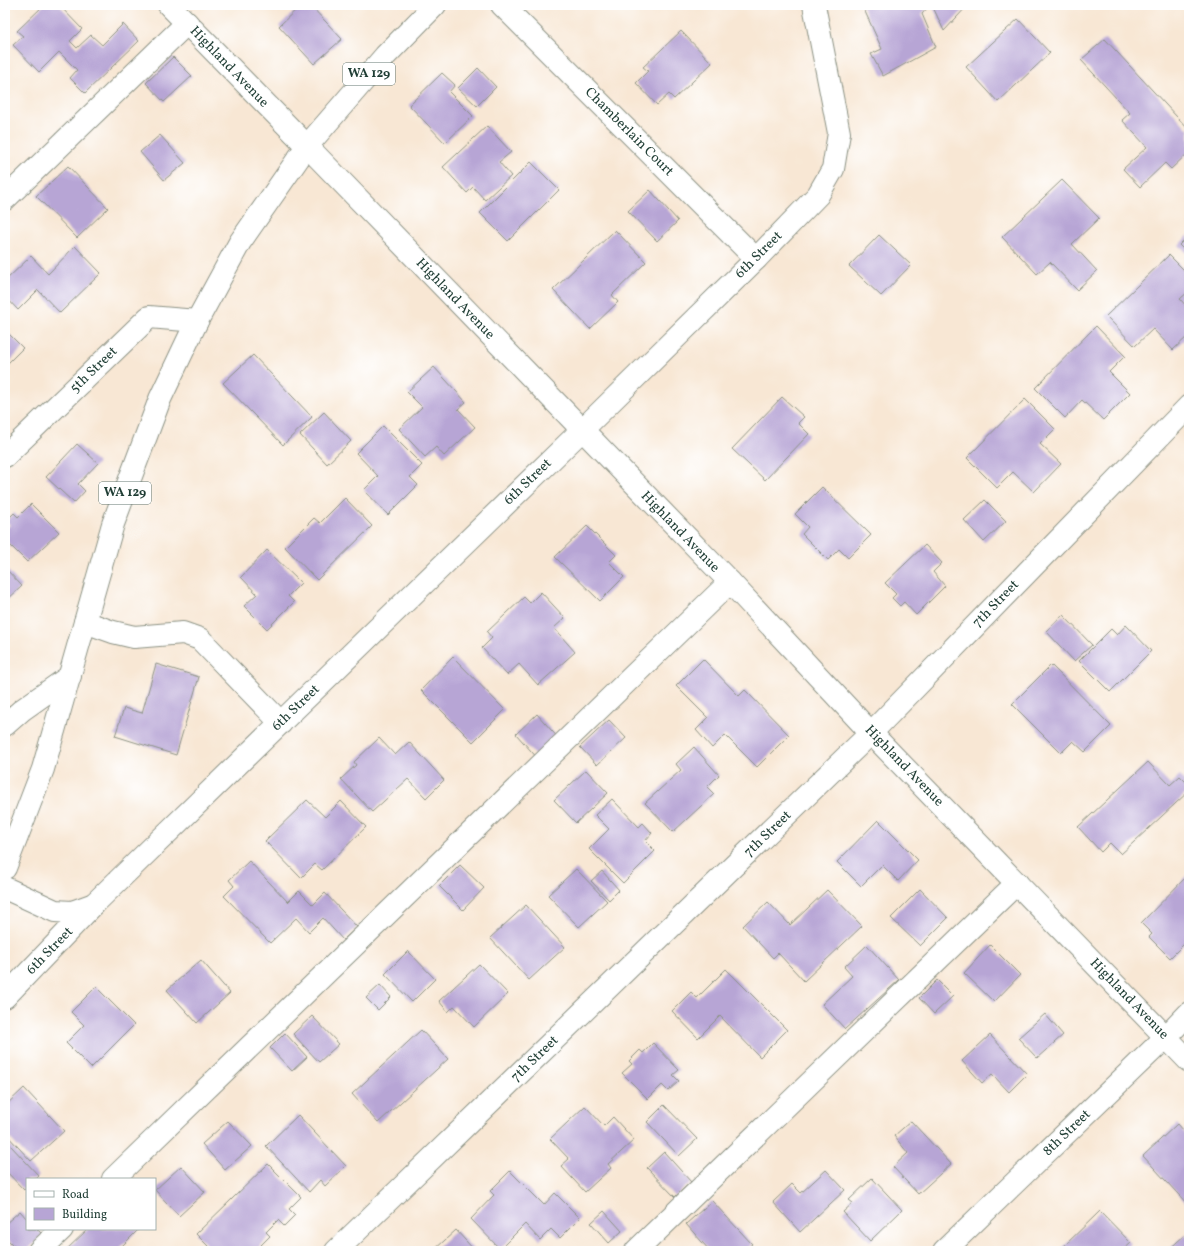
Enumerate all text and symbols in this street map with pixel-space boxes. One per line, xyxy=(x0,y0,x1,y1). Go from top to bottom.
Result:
street label: Highland Avenue xyxy=(185,22,273,112)
road number: WA 129 xyxy=(343,63,395,85)
street label: Chamberlain Court xyxy=(580,83,678,181)
street label: 6th Street xyxy=(731,227,787,283)
street label: Highland Avenue xyxy=(411,254,499,344)
street label: 5th Street xyxy=(66,342,122,397)
street label: 6th Street xyxy=(500,454,556,510)
road number: WA 129 xyxy=(99,482,151,504)
street label: Highland Avenue xyxy=(636,487,724,577)
street label: 7th Street xyxy=(968,576,1024,632)
street label: 6th Street xyxy=(268,680,324,736)
street label: Highland Avenue xyxy=(860,721,948,811)
street label: 7th Street xyxy=(740,806,796,862)
street label: 6th Street xyxy=(22,923,78,979)
street label: Highland Avenue xyxy=(1085,954,1173,1044)
street label: 7th Street xyxy=(507,1031,563,1087)
street label: 8th Street xyxy=(1039,1105,1095,1161)
legend xyxy=(26,1178,156,1230)
text: Road xyxy=(62,1187,89,1203)
text: Building xyxy=(62,1207,107,1223)

